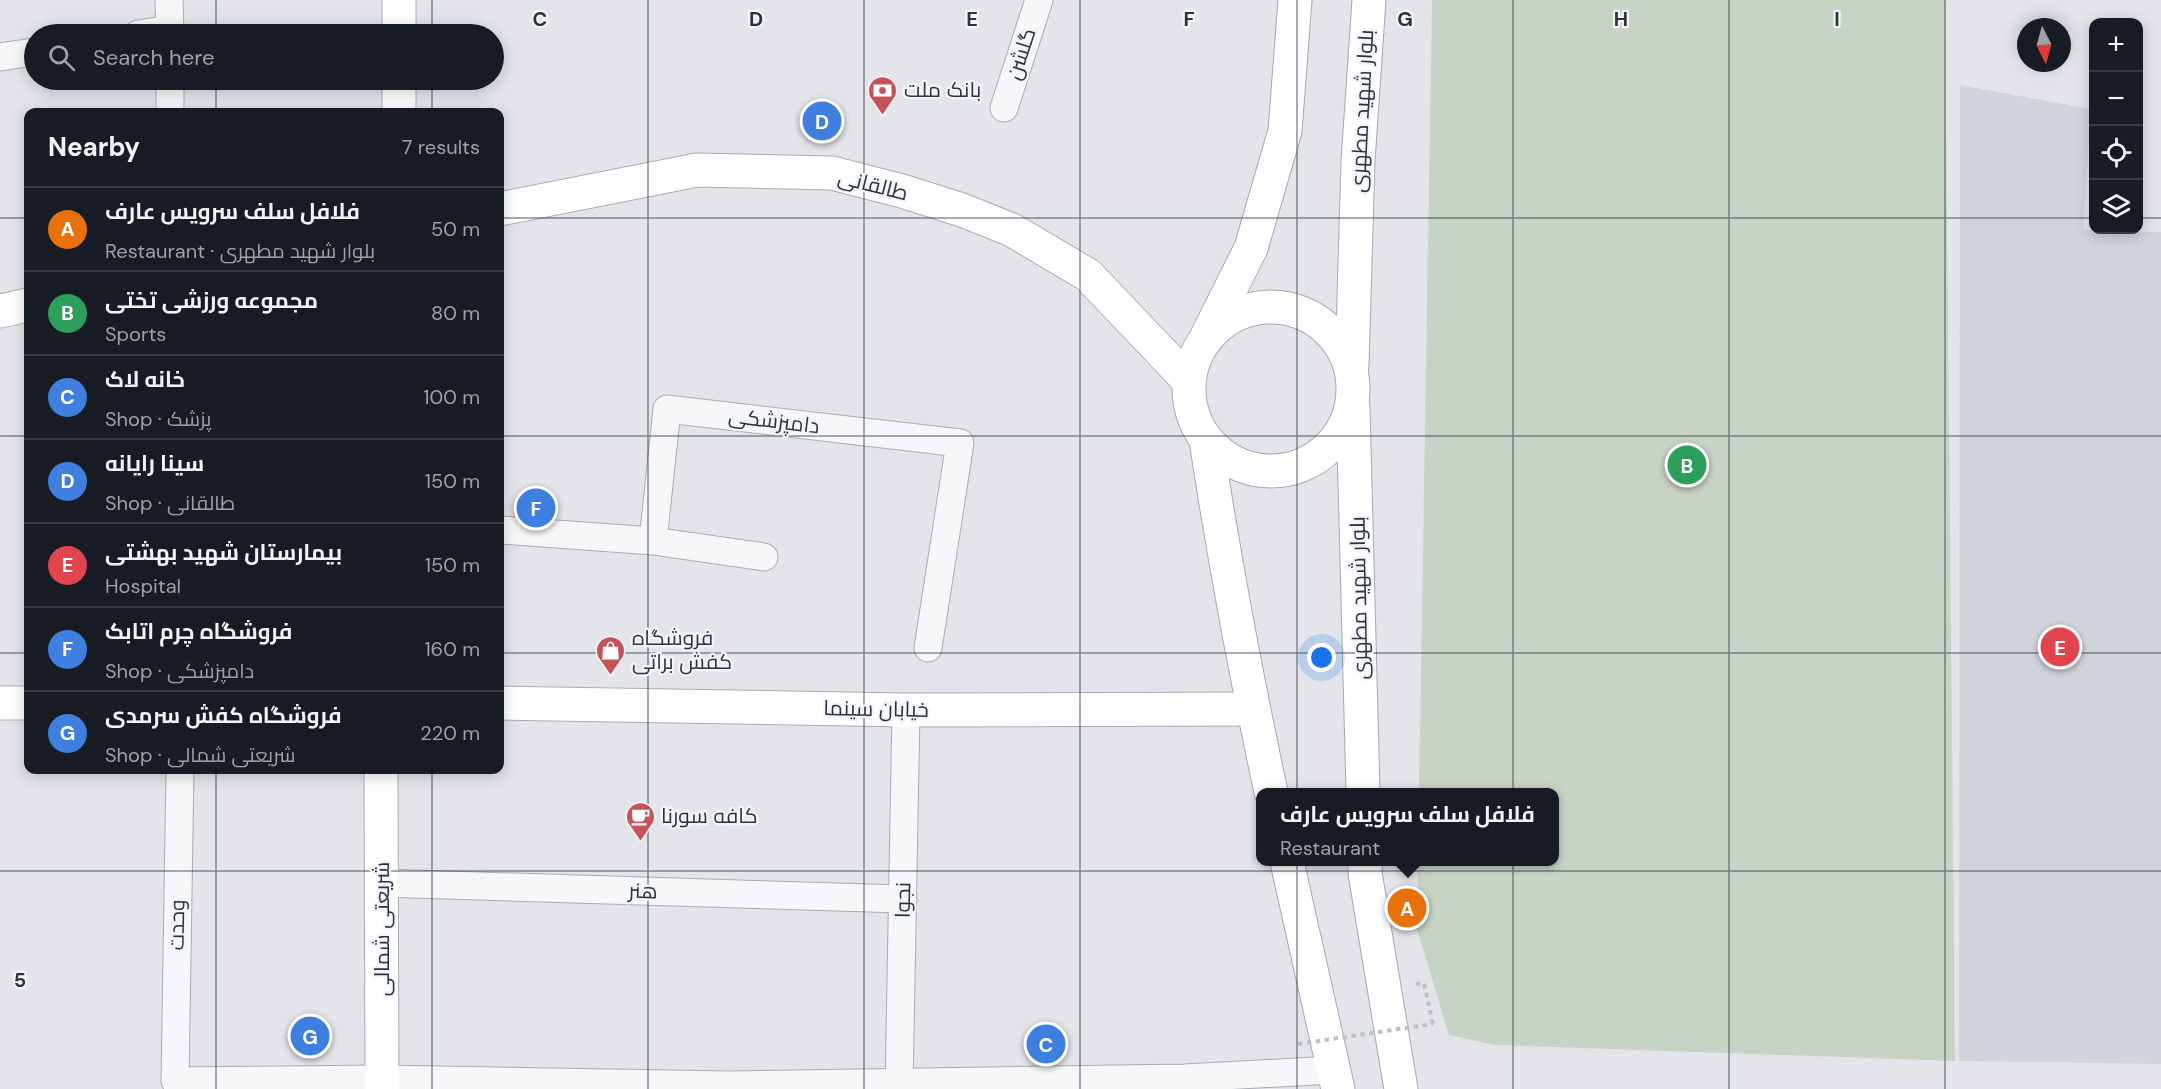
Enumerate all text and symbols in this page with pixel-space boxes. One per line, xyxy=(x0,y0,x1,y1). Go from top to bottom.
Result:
text: C xyxy=(533,6,547,32)
text: D xyxy=(749,6,763,32)
text: E xyxy=(966,6,978,32)
text: F xyxy=(1183,6,1195,32)
text: G xyxy=(1397,6,1413,32)
text: H xyxy=(1614,6,1628,32)
text: I xyxy=(1834,6,1840,32)
north arrow xyxy=(2017,18,2071,72)
map controls xyxy=(2089,18,2143,234)
button: + xyxy=(2089,18,2143,72)
search box xyxy=(24,24,504,90)
street label: گلشن xyxy=(999,24,1043,84)
street label: بلوار شهید مطهری xyxy=(1344,29,1380,193)
icon: search xyxy=(45,41,78,74)
text: Search here xyxy=(93,43,214,72)
button: − xyxy=(2089,72,2143,126)
bank icon: بانک ملت xyxy=(867,74,899,116)
place label: بانک ملت xyxy=(904,76,981,104)
pin: D xyxy=(802,98,842,144)
button: locate xyxy=(2089,126,2143,180)
text: Nearby xyxy=(48,130,140,164)
text: 7 results xyxy=(402,134,480,160)
street label: طالقانی xyxy=(835,163,911,207)
button: layers xyxy=(2089,180,2143,234)
text: فلافل سلف سرویس عارف xyxy=(105,197,360,226)
text: A xyxy=(60,216,75,242)
text: 50 m xyxy=(431,216,480,242)
text: Restaurant · بلوار شهید مطهری xyxy=(105,238,375,264)
text: مجموعه ورزشی تختی xyxy=(105,286,318,315)
text: B xyxy=(61,300,74,326)
text: 80 m xyxy=(431,300,480,326)
text: Sports xyxy=(105,321,166,347)
text: خانه لاک xyxy=(105,365,185,394)
text: C xyxy=(60,384,75,410)
text: 100 m xyxy=(423,384,480,410)
street label: دامپزشکی xyxy=(727,402,821,440)
text: Shop · پزشک xyxy=(105,406,211,432)
pin: B xyxy=(1668,442,1706,488)
text: سینا رایانه xyxy=(105,449,204,478)
text: D xyxy=(60,468,75,494)
text: 150 m xyxy=(425,468,480,494)
pin: F xyxy=(516,486,556,530)
text: Shop · طالقانی xyxy=(105,490,235,516)
street label: بلوار شهید مطهری xyxy=(1344,516,1374,680)
text: بیمارستان شهید بهشتی xyxy=(105,538,342,567)
text: E xyxy=(62,552,73,578)
text: 150 m xyxy=(425,552,480,578)
text: Hospital xyxy=(105,573,181,599)
text: فروشگاه چرم اتابک xyxy=(105,617,292,646)
place label: فروشگاه کفش براتی xyxy=(632,624,732,676)
pin: E xyxy=(2040,624,2080,670)
shop icon: فروشگاه کفش براتی xyxy=(595,634,627,676)
text: F xyxy=(62,636,73,662)
text: 160 m xyxy=(424,636,480,662)
your location xyxy=(1307,643,1336,672)
text: Shop · دامپزشکی xyxy=(105,658,254,684)
street label: خیابان سینما xyxy=(823,694,929,724)
text: فروشگاه کفش سرمدی xyxy=(105,701,342,730)
text: G xyxy=(60,720,75,746)
text: 220 m xyxy=(420,720,480,746)
text: Shop · شریعتی شمالی xyxy=(105,742,295,768)
popup xyxy=(1256,788,1559,866)
cafe icon: کافه سورنا xyxy=(624,800,656,842)
text: فلافل سلف سرویس عارف xyxy=(1280,800,1535,829)
place label: کافه سورنا xyxy=(661,802,758,830)
text: Restaurant xyxy=(1280,835,1380,861)
street label: شریعتی شمالی xyxy=(368,862,396,996)
street label: هنر xyxy=(627,876,658,906)
street label: نجوا xyxy=(889,882,917,918)
pin: A xyxy=(1388,886,1426,930)
street label: وحدت xyxy=(163,899,191,951)
text: 5 xyxy=(14,967,26,993)
pin: G xyxy=(290,1014,330,1058)
pin: C xyxy=(1026,1022,1066,1066)

